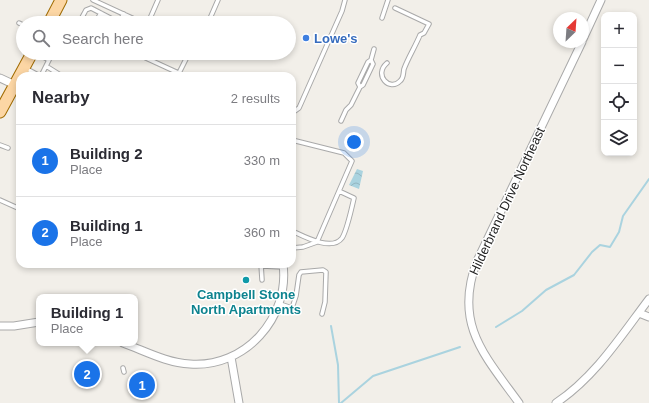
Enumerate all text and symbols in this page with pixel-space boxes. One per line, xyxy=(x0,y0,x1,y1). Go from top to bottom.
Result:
north arrow xyxy=(553,12,589,48)
map controls xyxy=(601,12,637,156)
button: + xyxy=(601,12,637,48)
search box xyxy=(16,16,296,60)
icon: search xyxy=(30,27,52,49)
text: Search here xyxy=(62,30,144,47)
place label: Lowe's xyxy=(314,31,358,46)
marker: Lowe's xyxy=(301,33,311,43)
button: − xyxy=(601,48,637,84)
button: locate xyxy=(601,84,637,120)
text: Nearby xyxy=(32,88,90,107)
text: 2 results xyxy=(231,91,280,106)
button: layers xyxy=(601,120,637,156)
street label: Hilderbrand Drive Northeast xyxy=(466,124,548,277)
your location xyxy=(344,132,364,152)
text: Building 2 xyxy=(70,145,143,162)
text: 1 xyxy=(41,153,49,168)
text: 330 m xyxy=(244,153,280,168)
text: Place xyxy=(70,162,103,177)
text: Building 1 xyxy=(70,217,143,234)
text: 2 xyxy=(41,225,49,240)
text: 360 m xyxy=(244,225,280,240)
text: Place xyxy=(70,234,103,249)
marker: Campbell Stone North Apartments xyxy=(241,275,251,285)
place label: Campbell Stone North Apartments xyxy=(191,287,301,317)
popup xyxy=(36,294,138,346)
text: Building 1 xyxy=(51,304,123,321)
text: Place xyxy=(51,321,83,336)
pin: 2 xyxy=(74,359,100,389)
pin: 1 xyxy=(129,370,155,400)

